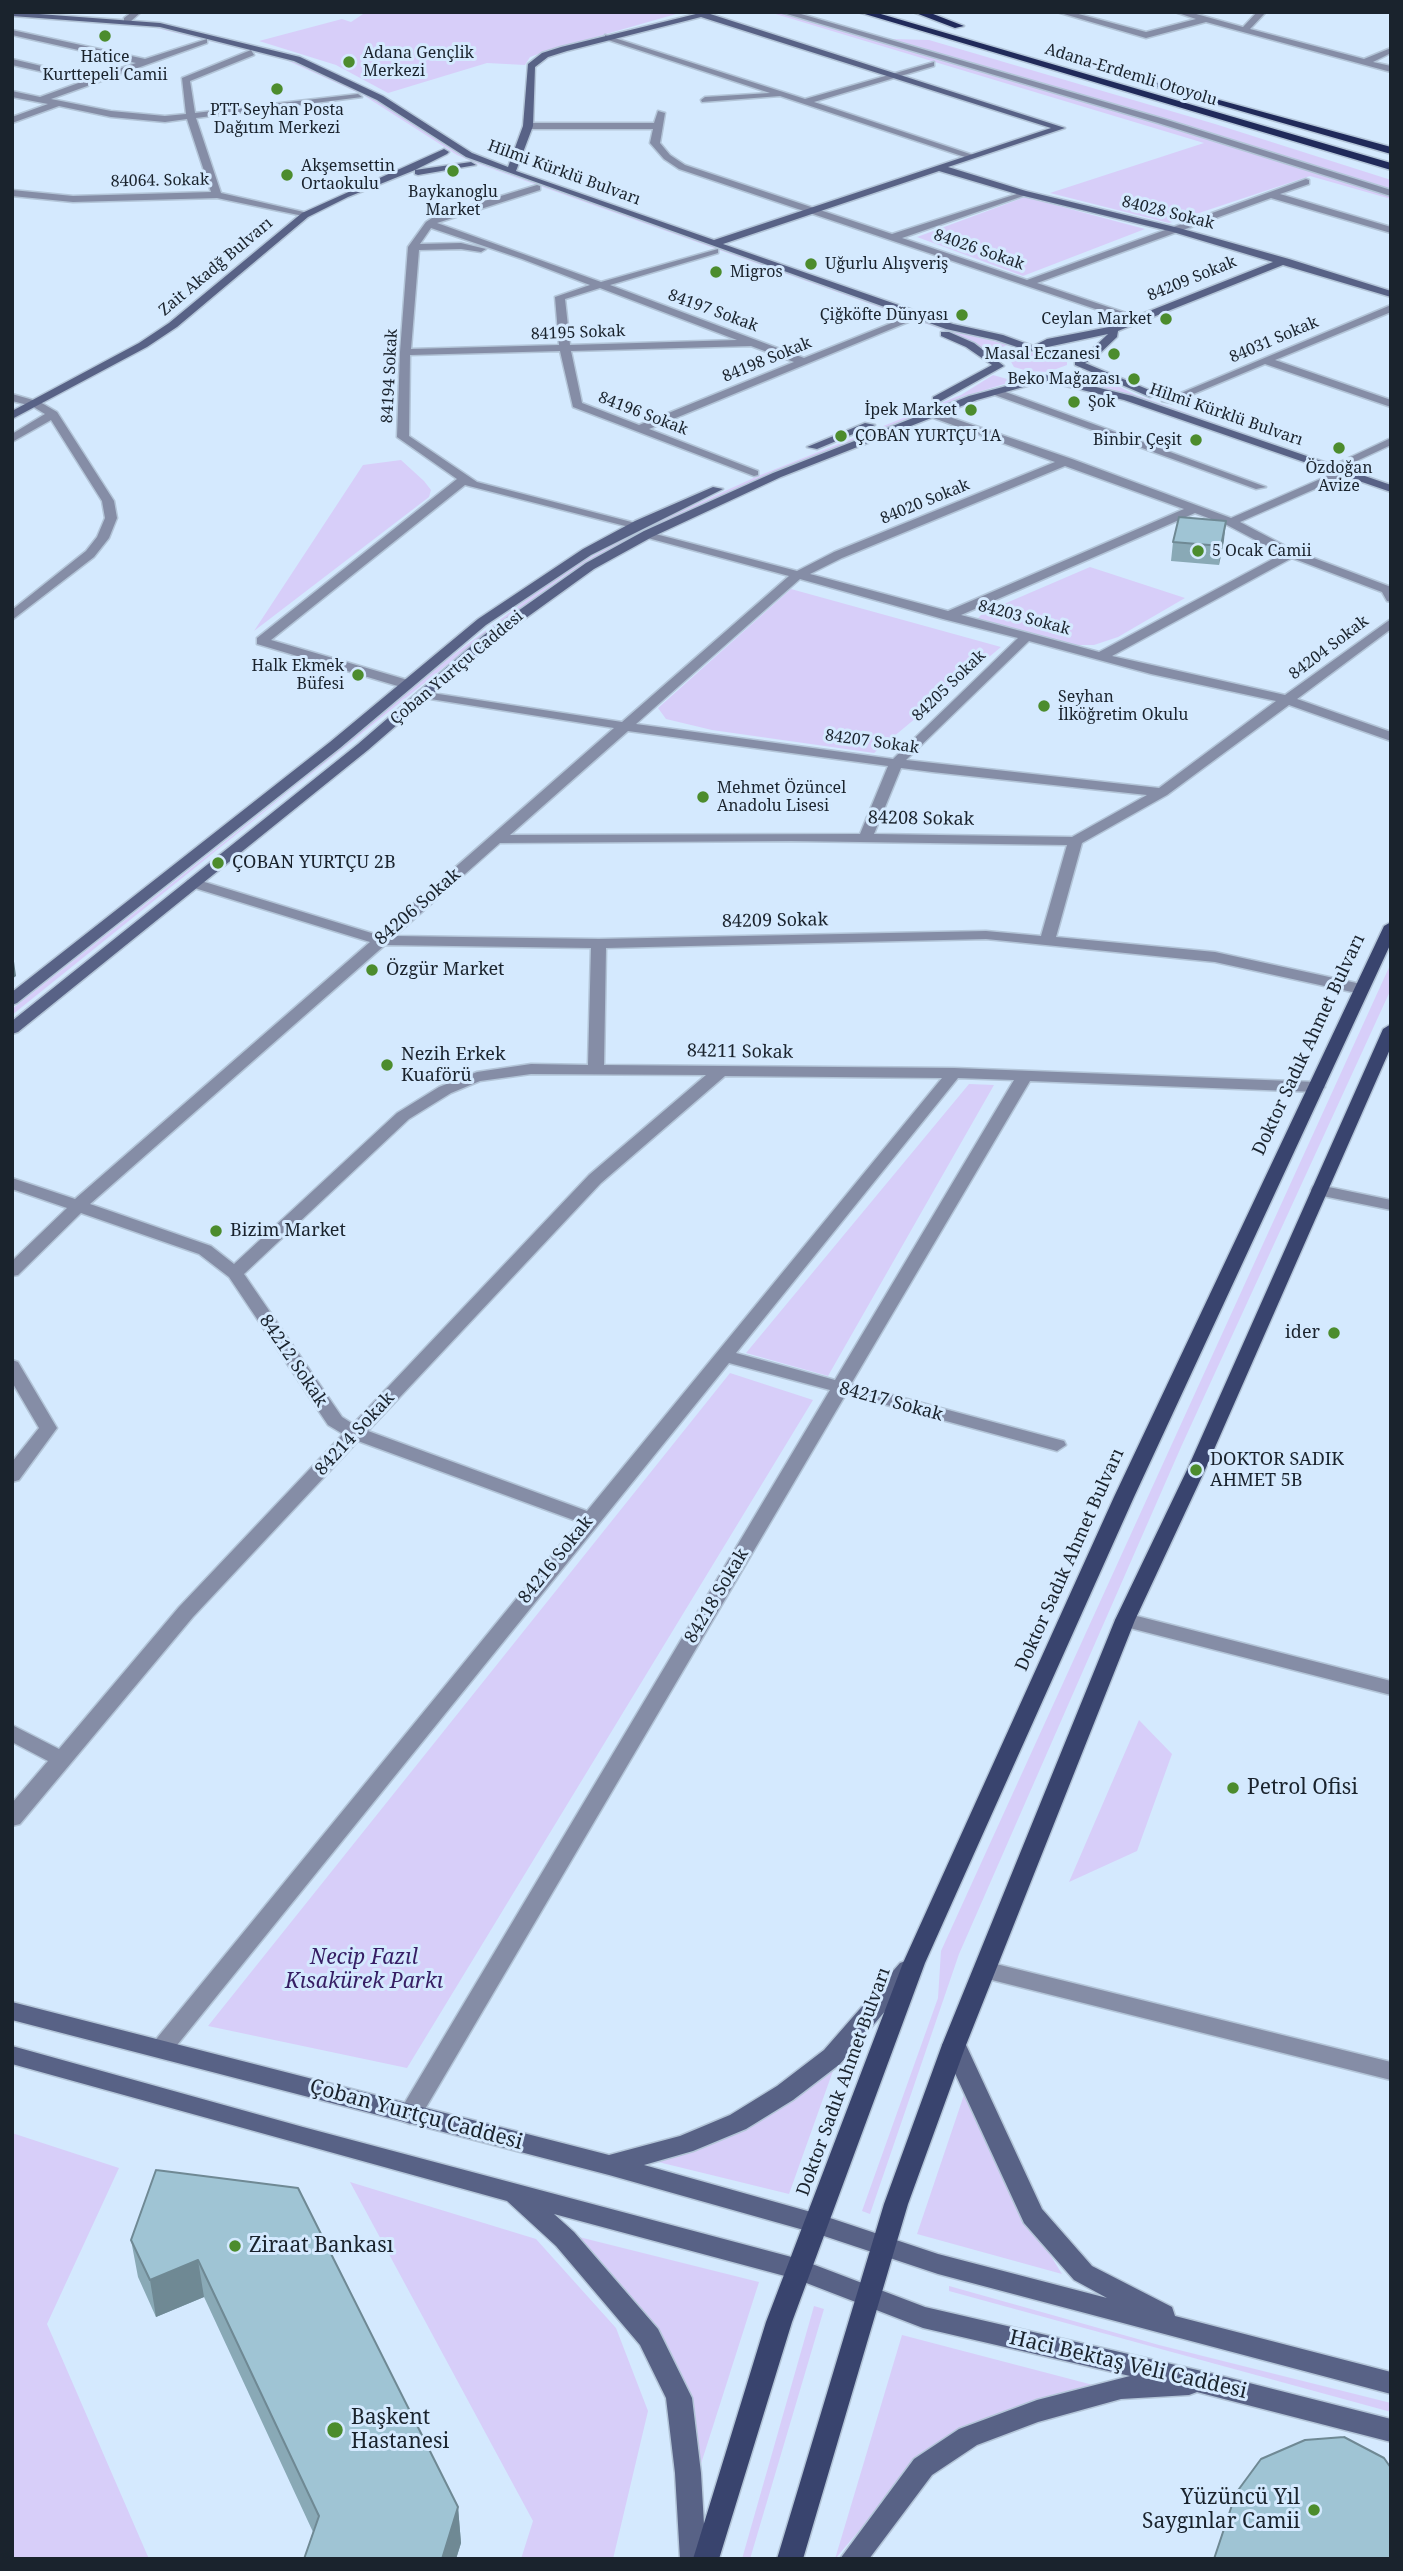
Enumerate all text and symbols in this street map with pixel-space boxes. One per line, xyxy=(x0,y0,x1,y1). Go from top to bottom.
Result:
marker: Hatice Kurttepeli Camii xyxy=(97,28,113,44)
street label: Adana-Erdemli Otoyolu xyxy=(1043,40,1219,110)
place label: Adana Gençlik Merkezi xyxy=(363,43,474,81)
place label: Hatice Kurttepeli Camii xyxy=(42,47,168,85)
marker: Adana Gençlik Merkezi xyxy=(341,54,357,70)
marker: PTT Seyhan Posta Dağıtım Merkezi xyxy=(269,81,285,97)
place label: PTT Seyhan Posta Dağıtım Merkezi xyxy=(210,100,344,138)
street label: Hilmi Kürklü Bulvarı xyxy=(485,136,643,210)
place label: Akşemsettin Ortaokulu xyxy=(301,156,395,194)
marker: Baykanoglu Market xyxy=(445,163,461,179)
marker: Akşemsettin Ortaokulu xyxy=(279,167,295,183)
street label: 84064. Sokak xyxy=(111,171,209,191)
place label: Baykanoglu Market xyxy=(408,182,498,220)
street label: 84028 Sokak xyxy=(1120,192,1216,234)
street label: Zait Akadğ Bulvarı xyxy=(155,214,277,320)
street label: 84026 Sokak xyxy=(931,226,1027,274)
street label: 84209 Sokak xyxy=(1145,252,1239,306)
place label: Uğurlu Alışveriş xyxy=(825,254,948,274)
marker: Uğurlu Alışveriş xyxy=(803,256,819,272)
place label: Migros xyxy=(730,262,783,282)
marker: Migros xyxy=(708,264,724,280)
street label: 84197 Sokak xyxy=(665,286,761,336)
place label: Çiğköfte Dünyası xyxy=(820,305,948,325)
marker: Çiğköfte Dünyası xyxy=(954,307,970,323)
place label: Ceylan Market xyxy=(1041,309,1152,329)
marker: Ceylan Market xyxy=(1158,311,1174,327)
street label: 84031 Sokak xyxy=(1227,313,1321,367)
street label: 84195 Sokak xyxy=(530,322,626,344)
street label: 84194 Sokak xyxy=(378,328,402,424)
street label: 84198 Sokak xyxy=(720,333,814,387)
place label: Masal Eczanesi xyxy=(984,344,1100,364)
marker: Masal Eczanesi xyxy=(1106,346,1122,362)
place label: Beko Mağazası xyxy=(1007,369,1120,389)
marker: Beko Mağazası xyxy=(1126,371,1142,387)
street label: Hilmi Kürklü Bulvarı xyxy=(1147,380,1305,450)
street label: 84196 Sokak xyxy=(595,388,691,440)
place label: Şok xyxy=(1088,392,1115,412)
marker: Şok xyxy=(1066,394,1082,410)
place label: İpek Market xyxy=(864,400,957,420)
marker: İpek Market xyxy=(963,402,979,418)
place label: ÇOBAN YURTÇU 1A xyxy=(855,426,1001,446)
marker: ÇOBAN YURTÇU 1A xyxy=(833,428,849,444)
place label: Binbir Çeşit xyxy=(1093,430,1182,450)
marker: Binbir Çeşit xyxy=(1188,432,1204,448)
marker: Özdoğan Avize xyxy=(1331,440,1347,456)
place label: Özdoğan Avize xyxy=(1305,458,1373,496)
street label: 84020 Sokak xyxy=(878,475,972,529)
place label: 5 Ocak Camii xyxy=(1212,541,1312,561)
marker: 5 Ocak Camii xyxy=(1190,543,1206,559)
street label: 84203 Sokak xyxy=(976,596,1072,640)
street label: Çoban Yurtçu Caddesi xyxy=(387,607,527,729)
street label: 84204 Sokak xyxy=(1285,612,1373,684)
street label: 84205 Sokak xyxy=(908,646,990,726)
place label: Halk Ekmek Büfesi xyxy=(251,656,344,694)
marker: Halk Ekmek Büfesi xyxy=(350,667,366,683)
place label: Seyhan İlköğretim Okulu xyxy=(1058,687,1188,725)
marker: Seyhan İlköğretim Okulu xyxy=(1036,698,1052,714)
street label: 84207 Sokak xyxy=(824,726,920,758)
place label: Mehmet Özüncel Anadolu Lisesi xyxy=(717,778,846,816)
marker: Mehmet Özüncel Anadolu Lisesi xyxy=(695,789,711,805)
street label: 84208 Sokak xyxy=(868,807,974,831)
place label: ÇOBAN YURTÇU 2B xyxy=(232,852,396,874)
marker: ÇOBAN YURTÇU 2B xyxy=(210,855,226,871)
street label: 84206 Sokak xyxy=(371,864,465,950)
street label: 84209 Sokak xyxy=(722,909,828,933)
street label: Doktor Sadık Ahmet Bulvarı xyxy=(1248,931,1370,1159)
place label: Özgür Market xyxy=(386,959,504,981)
marker: Özgür Market xyxy=(364,962,380,978)
street label: 84211 Sokak xyxy=(687,1040,793,1064)
place label: Nezih Erkek Kuaförü xyxy=(401,1044,505,1086)
marker: Nezih Erkek Kuaförü xyxy=(379,1057,395,1073)
place label: Bizim Market xyxy=(230,1220,346,1242)
marker: Bizim Market xyxy=(208,1223,224,1239)
street label: 84212 Sokak xyxy=(254,1311,332,1411)
place label: ider xyxy=(1285,1322,1320,1344)
marker: ider xyxy=(1326,1325,1342,1341)
street label: 84217 Sokak xyxy=(837,1378,945,1426)
street label: 84214 Sokak xyxy=(311,1388,399,1480)
street label: Doktor Sadık Ahmet Bulvarı xyxy=(1011,1445,1129,1675)
place label: DOKTOR SADIK AHMET 5B xyxy=(1210,1449,1344,1492)
marker: DOKTOR SADIK AHMET 5B xyxy=(1188,1462,1204,1478)
street label: 84216 Sokak xyxy=(514,1512,598,1608)
street label: 84218 Sokak xyxy=(680,1545,754,1647)
place label: Petrol Ofisi xyxy=(1247,1775,1358,1801)
marker: Petrol Ofisi xyxy=(1225,1780,1241,1796)
park label: Necip Fazıl Kısakürek Parkı xyxy=(285,1945,443,1995)
street label: Doktor Sadık Ahmet Bulvarı xyxy=(793,1965,895,2199)
street label: Çoban Yurtçu Caddesi xyxy=(307,2074,525,2156)
place label: Ziraat Bankası xyxy=(249,2233,394,2259)
marker: Ziraat Bankası xyxy=(227,2238,243,2254)
street label: Haci Bektaş Veli Caddesi xyxy=(1007,2325,1249,2405)
place label: Başkent Hastanesi xyxy=(351,2405,449,2455)
marker: Başkent Hastanesi xyxy=(325,2420,345,2440)
place label: Yüzüncü Yıl Saygınlar Camii xyxy=(1142,2485,1300,2535)
marker: Yüzüncü Yıl Saygınlar Camii xyxy=(1306,2502,1322,2518)

